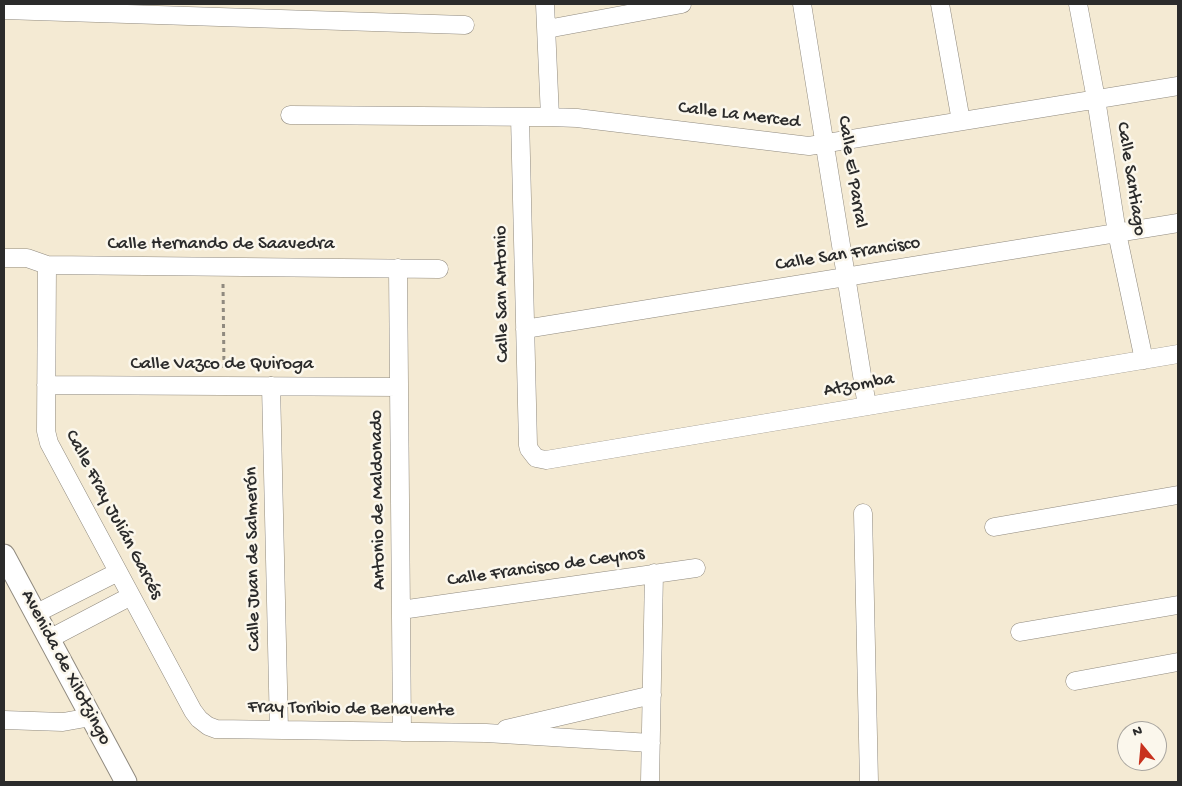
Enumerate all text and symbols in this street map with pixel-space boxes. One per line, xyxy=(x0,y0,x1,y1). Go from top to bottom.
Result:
street label: Calle La Merced xyxy=(677,97,801,135)
street label: Calle El Parral xyxy=(831,114,871,230)
street label: Calle Santiago xyxy=(1110,120,1150,238)
street label: Calle San Antonio xyxy=(490,225,516,363)
street label: Calle San Francisco xyxy=(774,232,922,278)
street label: Calle Hernando de Saavedra xyxy=(108,234,334,256)
street label: Calle Vazco de Quiroga xyxy=(130,354,314,376)
street label: Atzomba xyxy=(822,369,896,403)
street label: Antonio de Maldonado xyxy=(366,410,392,590)
street label: Calle Fray Julián Garcés xyxy=(59,427,167,603)
street label: Calle Juan de Salmerón xyxy=(241,467,267,651)
street label: Calle Francisco de Ceynos xyxy=(446,543,646,593)
street label: Avenida de Xilotzingo xyxy=(14,587,116,749)
street label: Fray Toribio de Benavente xyxy=(247,697,455,723)
north arrow xyxy=(1117,721,1167,771)
text: N xyxy=(1131,723,1145,742)

